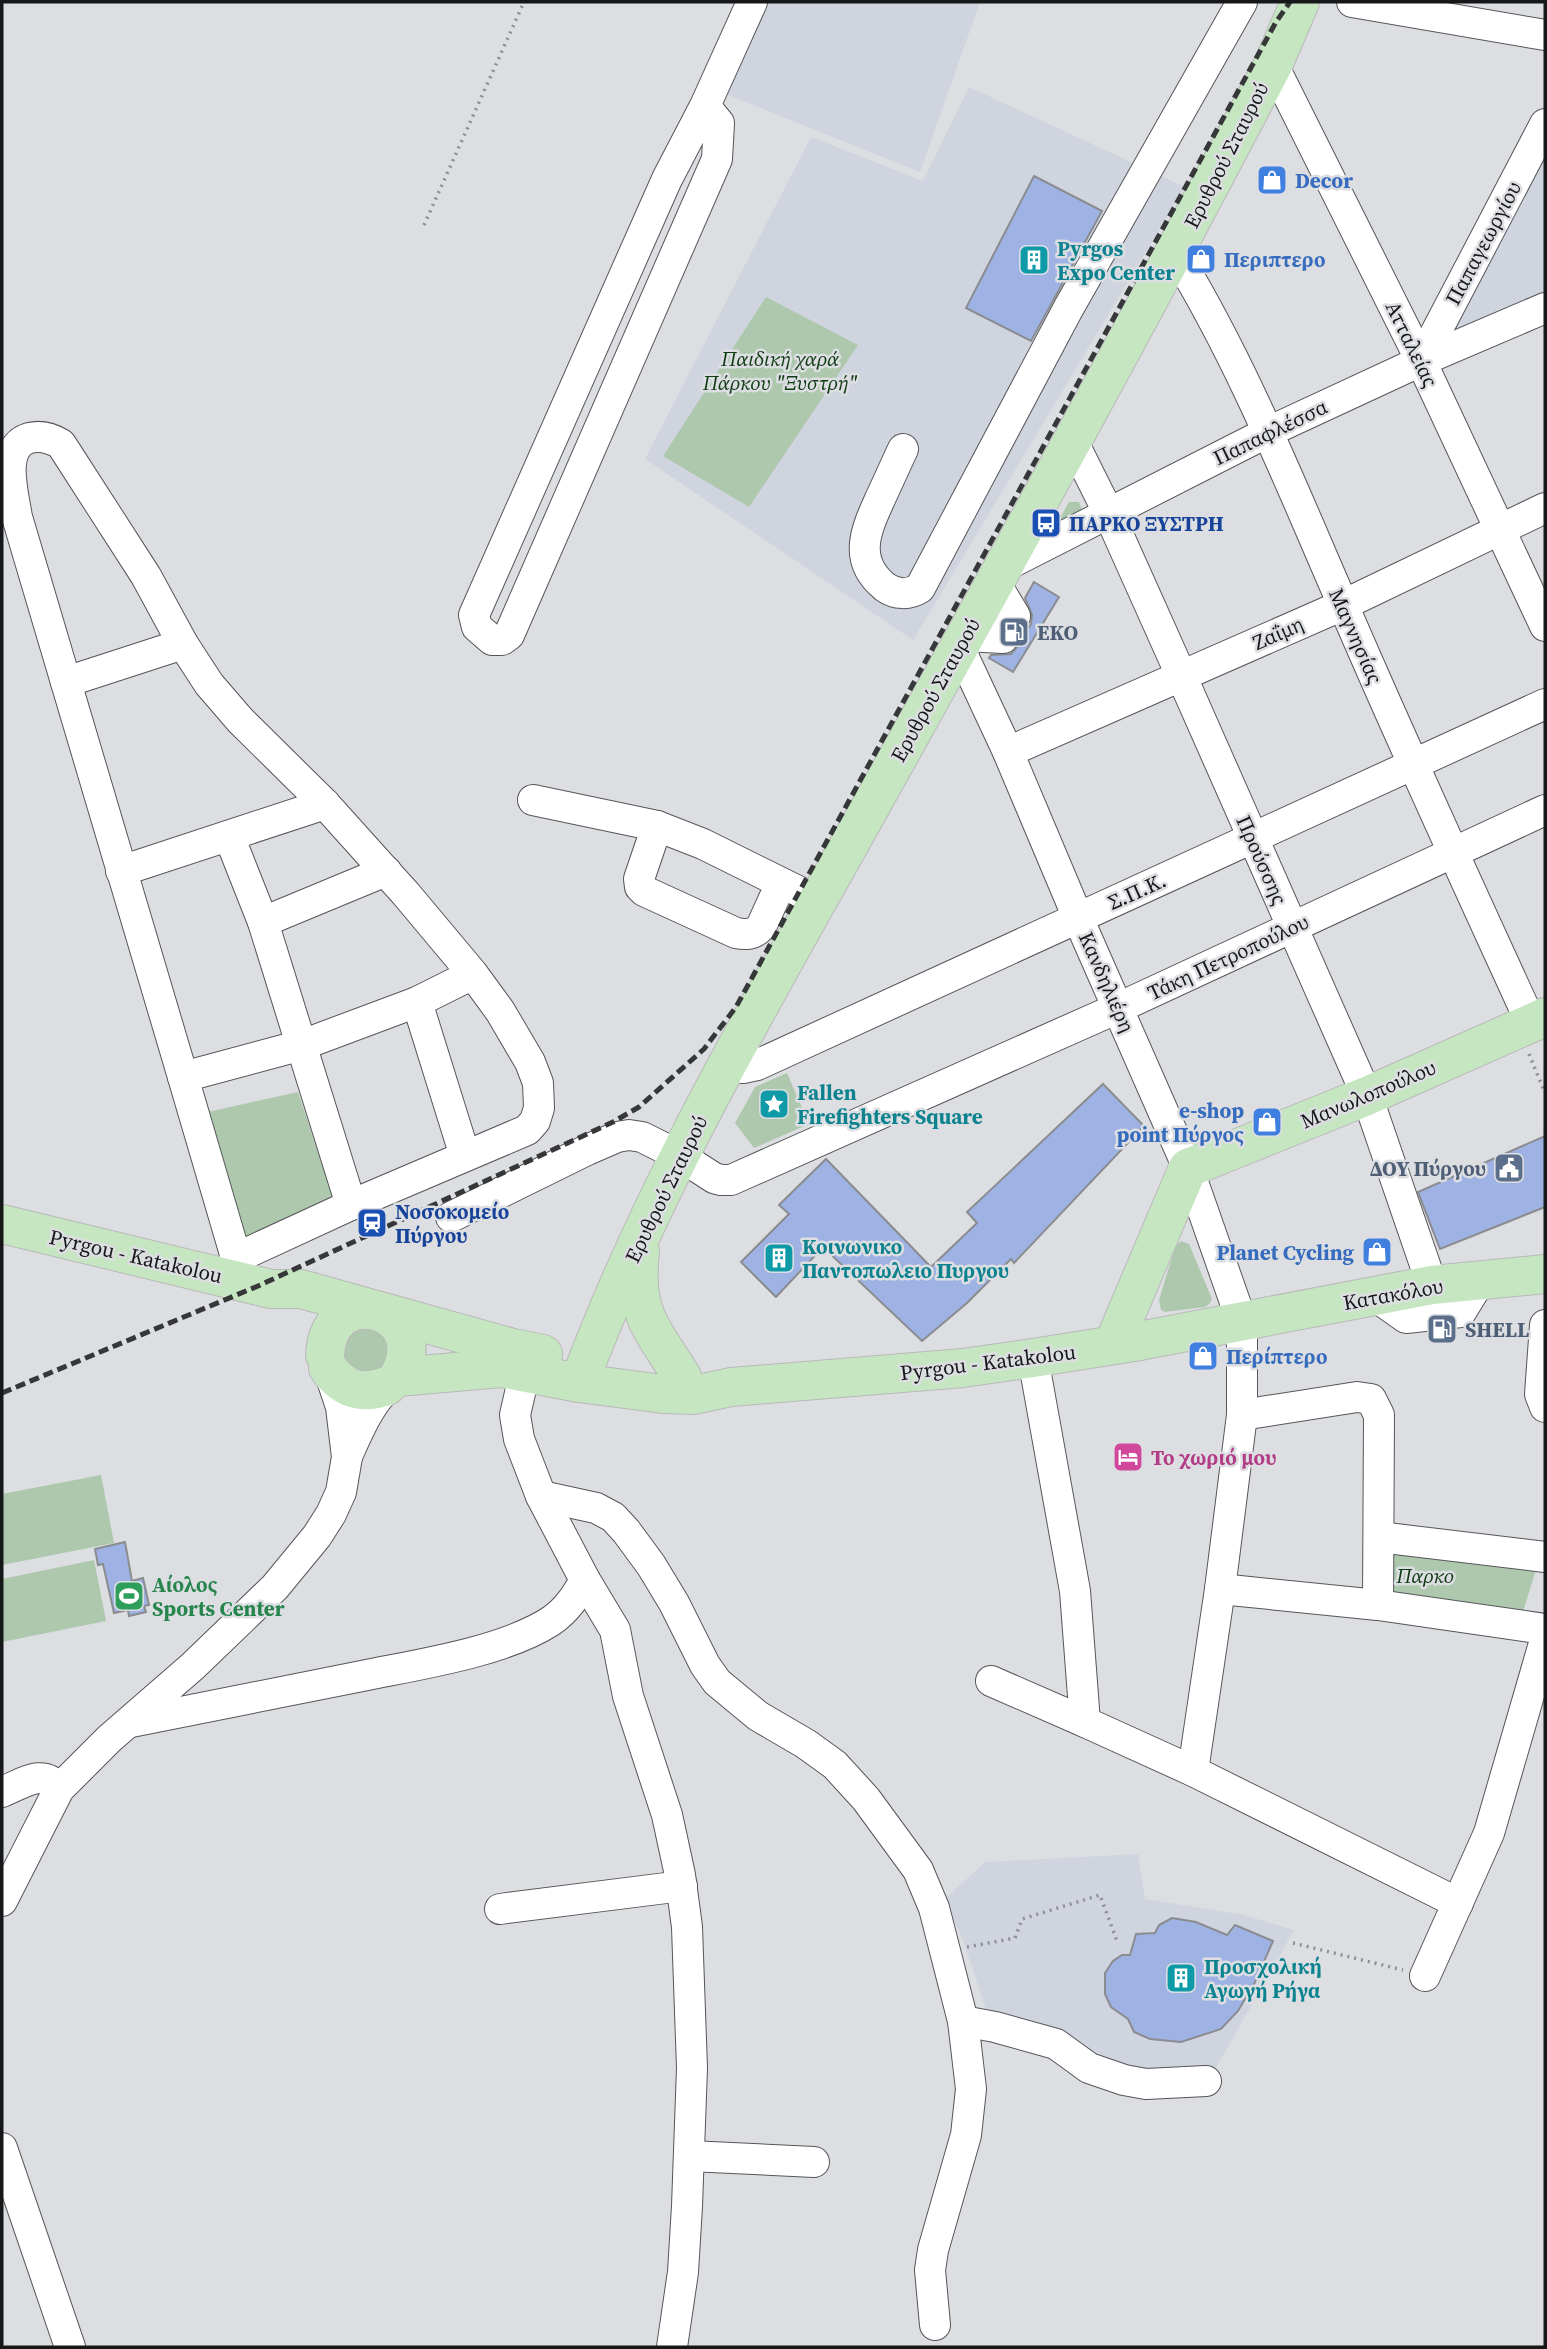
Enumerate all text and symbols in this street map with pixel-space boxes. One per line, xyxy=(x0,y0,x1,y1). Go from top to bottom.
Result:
street label: Ερυθρού Σταυρού xyxy=(1177,77,1275,233)
shop icon: Decor xyxy=(1255,163,1289,197)
place label: Decor xyxy=(1295,166,1353,195)
street label: Παπαγεωργίου xyxy=(1438,176,1528,310)
place label: Pyrgos Expo Center xyxy=(1057,234,1175,287)
shop icon: Περιπτερο xyxy=(1184,242,1218,276)
building icon: Pyrgos Expo Center xyxy=(1017,243,1051,277)
place label: Περιπτερο xyxy=(1224,245,1325,274)
street label: Ατταλείας xyxy=(1379,296,1445,392)
park label: Παιδική χαρά Πάρκου "Ξυστρή" xyxy=(702,344,857,397)
street label: Παπαφλέσσα xyxy=(1208,392,1332,472)
bus stop icon: ΠΑΡΚΟ ΞΥΣΤΡΗ xyxy=(1029,506,1063,540)
place label: ΠΑΡΚΟ ΞΥΣΤΡΗ xyxy=(1069,509,1224,538)
street label: Μαγνησίας xyxy=(1322,583,1390,689)
street label: Ζαΐμη xyxy=(1248,609,1308,657)
street label: Ερυθρού Σταυρού xyxy=(883,613,987,767)
fuel station icon: EKO xyxy=(997,615,1031,649)
place label: EKO xyxy=(1037,618,1078,647)
street label: Προύσσης xyxy=(1229,811,1295,909)
street label: Σ.Π.Κ. xyxy=(1103,865,1171,917)
street label: Τάκη Πετροπούλου xyxy=(1143,907,1313,1007)
street label: Κανδηλιέρη xyxy=(1072,927,1142,1037)
street label: Μανωλοπούλου xyxy=(1296,1052,1440,1136)
place label: Fallen Firefighters Square xyxy=(797,1078,983,1131)
place icon: Fallen Firefighters Square xyxy=(757,1087,791,1121)
place label: e-shop point Πύργος xyxy=(1117,1096,1244,1149)
shop icon: e-shop point Πύργος xyxy=(1250,1105,1284,1139)
street label: Ερυθρού Σταυρού xyxy=(618,1111,714,1267)
public building icon: ΔΟΥ Πύργου xyxy=(1492,1151,1526,1185)
place label: ΔΟΥ Πύργου xyxy=(1370,1154,1486,1183)
place label: Νοσοκομείο Πύργου xyxy=(395,1197,509,1250)
station icon: Νοσοκομείο Πύργου xyxy=(355,1206,389,1240)
street label: Pyrgou - Katakolou xyxy=(47,1222,225,1290)
place label: Κοινωνικο Παντοπωλειο Πυργου xyxy=(802,1232,1009,1285)
shop icon: Planet Cycling xyxy=(1360,1235,1394,1269)
place label: Planet Cycling xyxy=(1217,1238,1355,1267)
building icon: Κοινωνικο Παντοπωλειο Πυργου xyxy=(762,1241,796,1275)
street label: Κατακόλου xyxy=(1341,1271,1445,1317)
fuel station icon: SHELL xyxy=(1425,1312,1459,1346)
place label: SHELL xyxy=(1465,1315,1529,1344)
street label: Pyrgou - Katakolou xyxy=(898,1337,1078,1387)
shop icon: Περίπτερο xyxy=(1186,1339,1220,1373)
place label: Περίπτερο xyxy=(1226,1342,1327,1371)
hotel icon: Το χωριό μου xyxy=(1111,1440,1145,1474)
place label: Το χωριό μου xyxy=(1151,1443,1276,1472)
park label: Παρκο xyxy=(1395,1561,1454,1590)
place label: Αίολος Sports Center xyxy=(152,1570,285,1623)
sports icon: Αίολος Sports Center xyxy=(112,1579,146,1613)
place label: Προσχολική Αγωγή Ρήγα xyxy=(1204,1952,1322,2005)
building icon: Προσχολική Αγωγή Ρήγα xyxy=(1164,1961,1198,1995)

